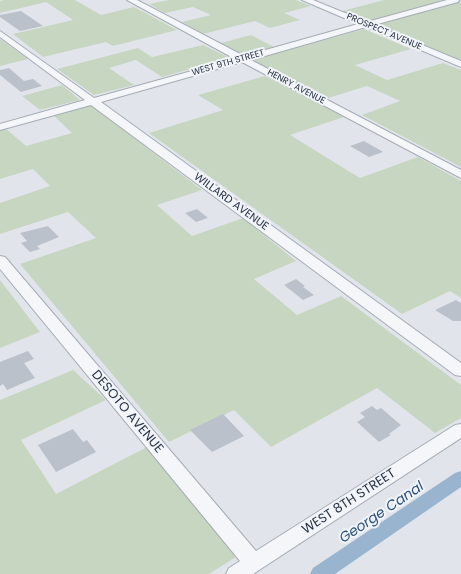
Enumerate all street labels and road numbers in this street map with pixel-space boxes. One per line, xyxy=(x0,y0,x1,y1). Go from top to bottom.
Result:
street label: PROSPECT AVENUE xyxy=(345,11,423,53)
street label: WEST 9TH STREET xyxy=(191,47,265,79)
street label: HENRY AVENUE xyxy=(265,67,327,107)
street label: WILLARD AVENUE xyxy=(191,170,271,234)
street label: DESOTO AVENUE xyxy=(88,367,166,457)
street label: WEST 8TH STREET xyxy=(299,466,399,538)

